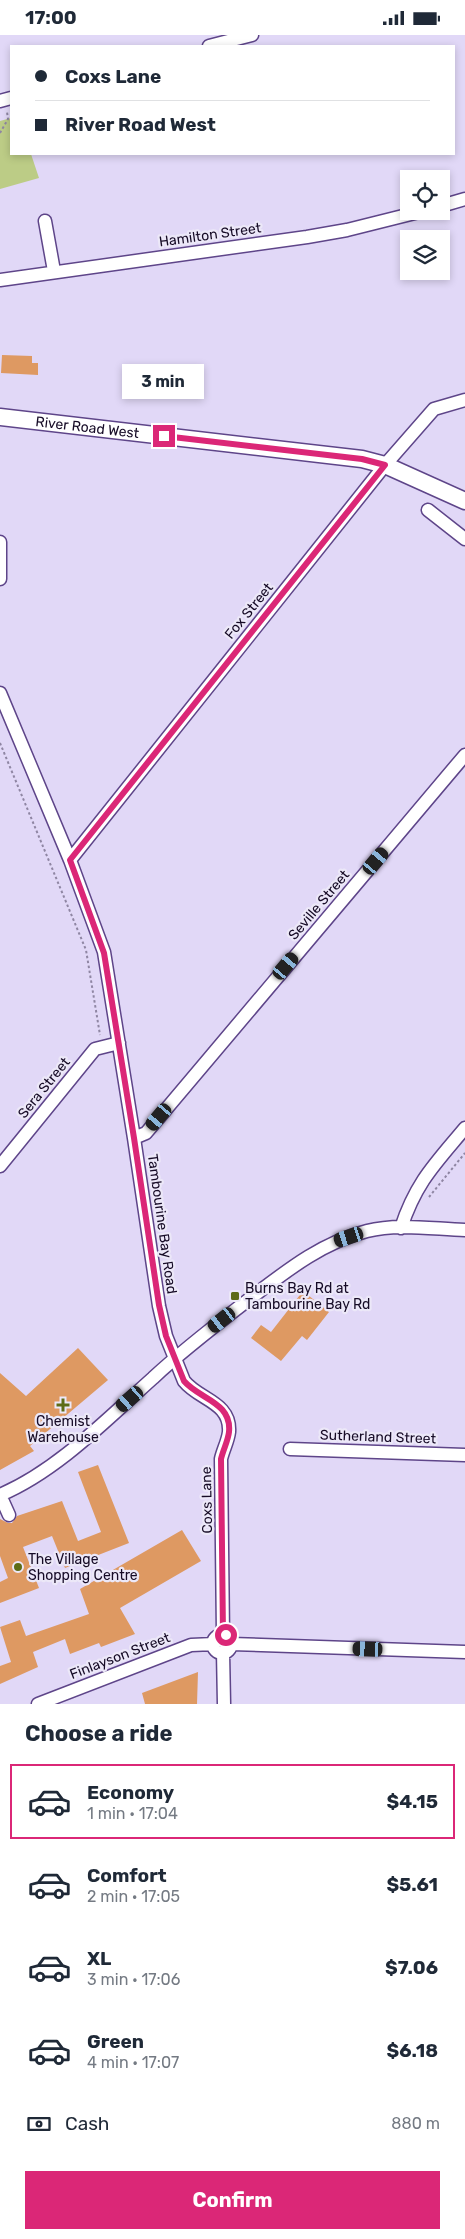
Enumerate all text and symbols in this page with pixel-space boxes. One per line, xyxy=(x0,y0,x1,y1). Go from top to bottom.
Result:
text: 17:00 xyxy=(25,6,77,29)
text: Coxs Lane xyxy=(65,65,161,88)
text: River Road West xyxy=(65,113,216,136)
map controls xyxy=(400,170,450,280)
button: locate xyxy=(400,170,450,220)
street label: Hamilton Street xyxy=(158,219,263,251)
button: layers xyxy=(400,230,450,280)
callout: 3 min xyxy=(123,363,205,399)
text: 3 min xyxy=(141,372,185,391)
street label: River Road West xyxy=(35,413,141,442)
route end xyxy=(153,425,175,447)
street label: Fox Street xyxy=(221,579,277,643)
car xyxy=(360,845,391,877)
street label: Seville Street xyxy=(285,866,353,943)
car xyxy=(270,950,301,982)
street label: Sera Street xyxy=(14,1054,74,1122)
car xyxy=(143,1101,174,1133)
street label: Tambourine Bay Road xyxy=(144,1153,180,1295)
car xyxy=(332,1225,365,1249)
place label: Burns Bay Rd at Tambourine Bay Rd xyxy=(245,1280,370,1313)
marker: Burns Bay Rd at Tambourine Bay Rd xyxy=(229,1290,241,1302)
car xyxy=(205,1305,238,1335)
car xyxy=(113,1383,146,1415)
marker: Chemist Warehouse xyxy=(57,1399,69,1411)
place label: Chemist Warehouse xyxy=(27,1413,99,1446)
street label: Sutherland Street xyxy=(320,1426,437,1448)
street label: Coxs Lane xyxy=(198,1466,216,1534)
place label: The Village Shopping Centre xyxy=(28,1551,138,1584)
marker: The Village Shopping Centre xyxy=(12,1561,24,1573)
route start xyxy=(215,1624,237,1646)
street label: Finlayson Street xyxy=(67,1629,173,1683)
car xyxy=(352,1641,383,1657)
text: Choose a ride xyxy=(25,1720,172,1747)
icon: car xyxy=(27,1779,72,1824)
text: Economy xyxy=(87,1781,174,1804)
text: $4.15 xyxy=(387,1790,438,1813)
text: 1 min · 17:04 xyxy=(87,1804,178,1823)
icon: car xyxy=(27,1862,72,1907)
text: Comfort xyxy=(87,1864,167,1887)
text: $5.61 xyxy=(386,1873,438,1896)
text: 2 min · 17:05 xyxy=(87,1887,180,1906)
icon: car xyxy=(27,1945,72,1990)
text: XL xyxy=(87,1947,111,1970)
text: $7.06 xyxy=(385,1956,438,1979)
text: 3 min · 17:06 xyxy=(87,1970,180,1989)
icon: car xyxy=(27,2028,72,2073)
text: Green xyxy=(87,2030,144,2053)
text: $6.18 xyxy=(386,2039,438,2062)
text: 4 min · 17:07 xyxy=(87,2053,179,2072)
icon: cash xyxy=(25,2110,53,2138)
text: Cash xyxy=(65,2112,109,2135)
text: 880 m xyxy=(391,2114,440,2133)
button: Confirm xyxy=(25,2171,440,2229)

